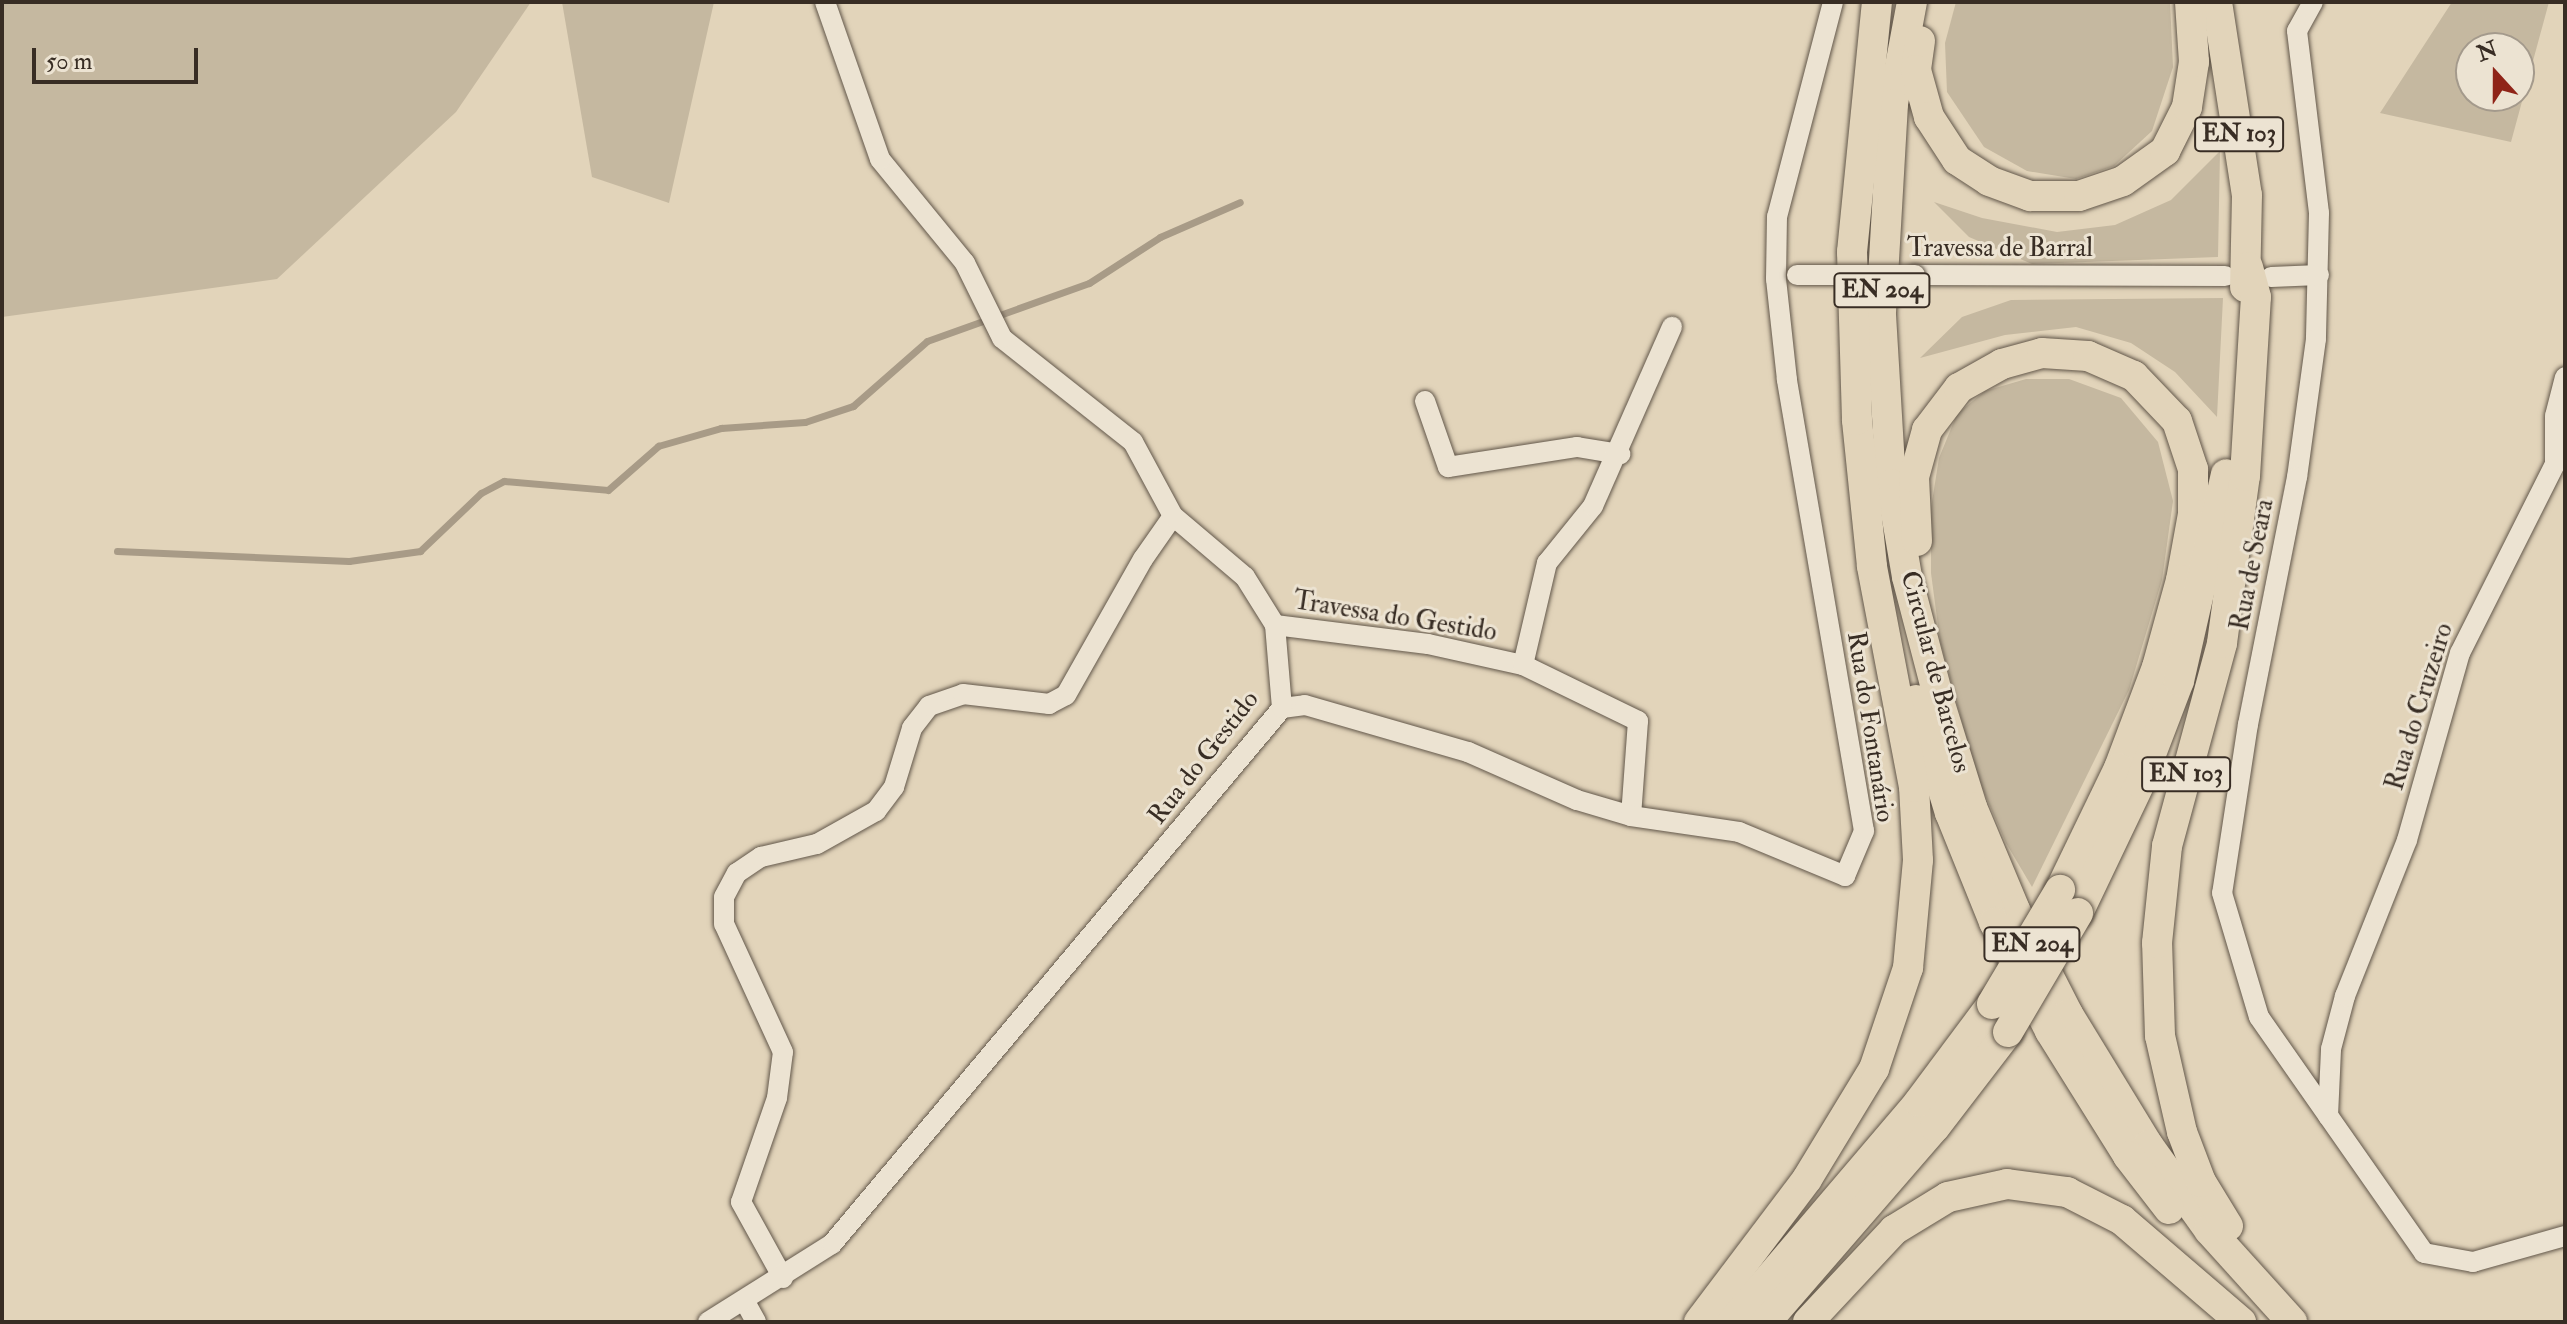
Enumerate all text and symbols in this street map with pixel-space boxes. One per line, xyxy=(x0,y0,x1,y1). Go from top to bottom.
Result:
scale bar xyxy=(36,32,202,82)
north arrow xyxy=(2455,32,2535,112)
text: N xyxy=(2473,35,2501,68)
text: 50 m xyxy=(46,46,92,77)
road number: EN 103 xyxy=(2193,114,2285,154)
street label: Travessa de Barral xyxy=(1907,233,2093,265)
road number: EN 204 xyxy=(1832,270,1932,310)
street label: Rua de Seara xyxy=(2225,497,2281,633)
street label: Circular de Barcelos xyxy=(1893,568,1977,776)
street label: Travessa do Gestido xyxy=(1291,586,1499,648)
street label: Rua do Cruzeiro xyxy=(2380,620,2460,794)
street label: Rua do Fontanário xyxy=(1840,630,1900,824)
street label: Rua do Gestido xyxy=(1142,685,1266,831)
road number: EN 103 xyxy=(2140,754,2232,794)
road number: EN 204 xyxy=(1982,924,2082,964)

